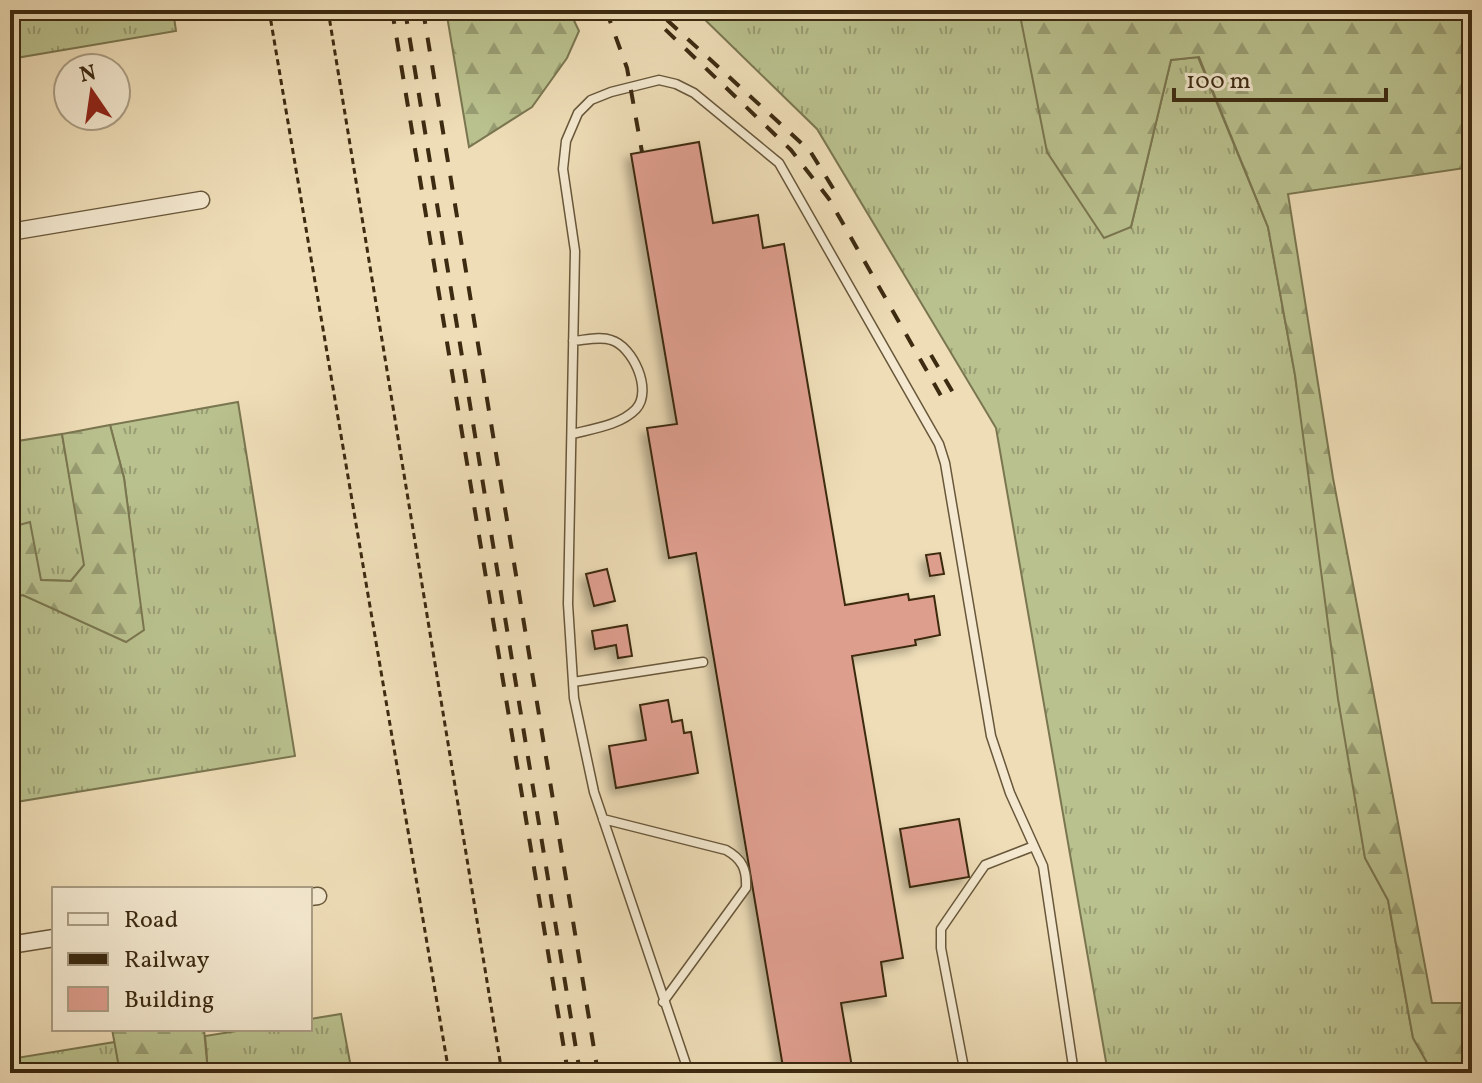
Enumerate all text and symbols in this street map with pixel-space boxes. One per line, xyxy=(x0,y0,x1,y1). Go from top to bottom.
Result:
north arrow xyxy=(52,52,132,132)
scale bar xyxy=(1174,52,1386,102)
text: N xyxy=(77,58,99,92)
text: 100 m xyxy=(1186,65,1251,99)
legend xyxy=(52,887,312,1031)
text: Road xyxy=(124,904,178,938)
text: Railway xyxy=(124,944,210,978)
text: Building xyxy=(124,984,214,1018)

